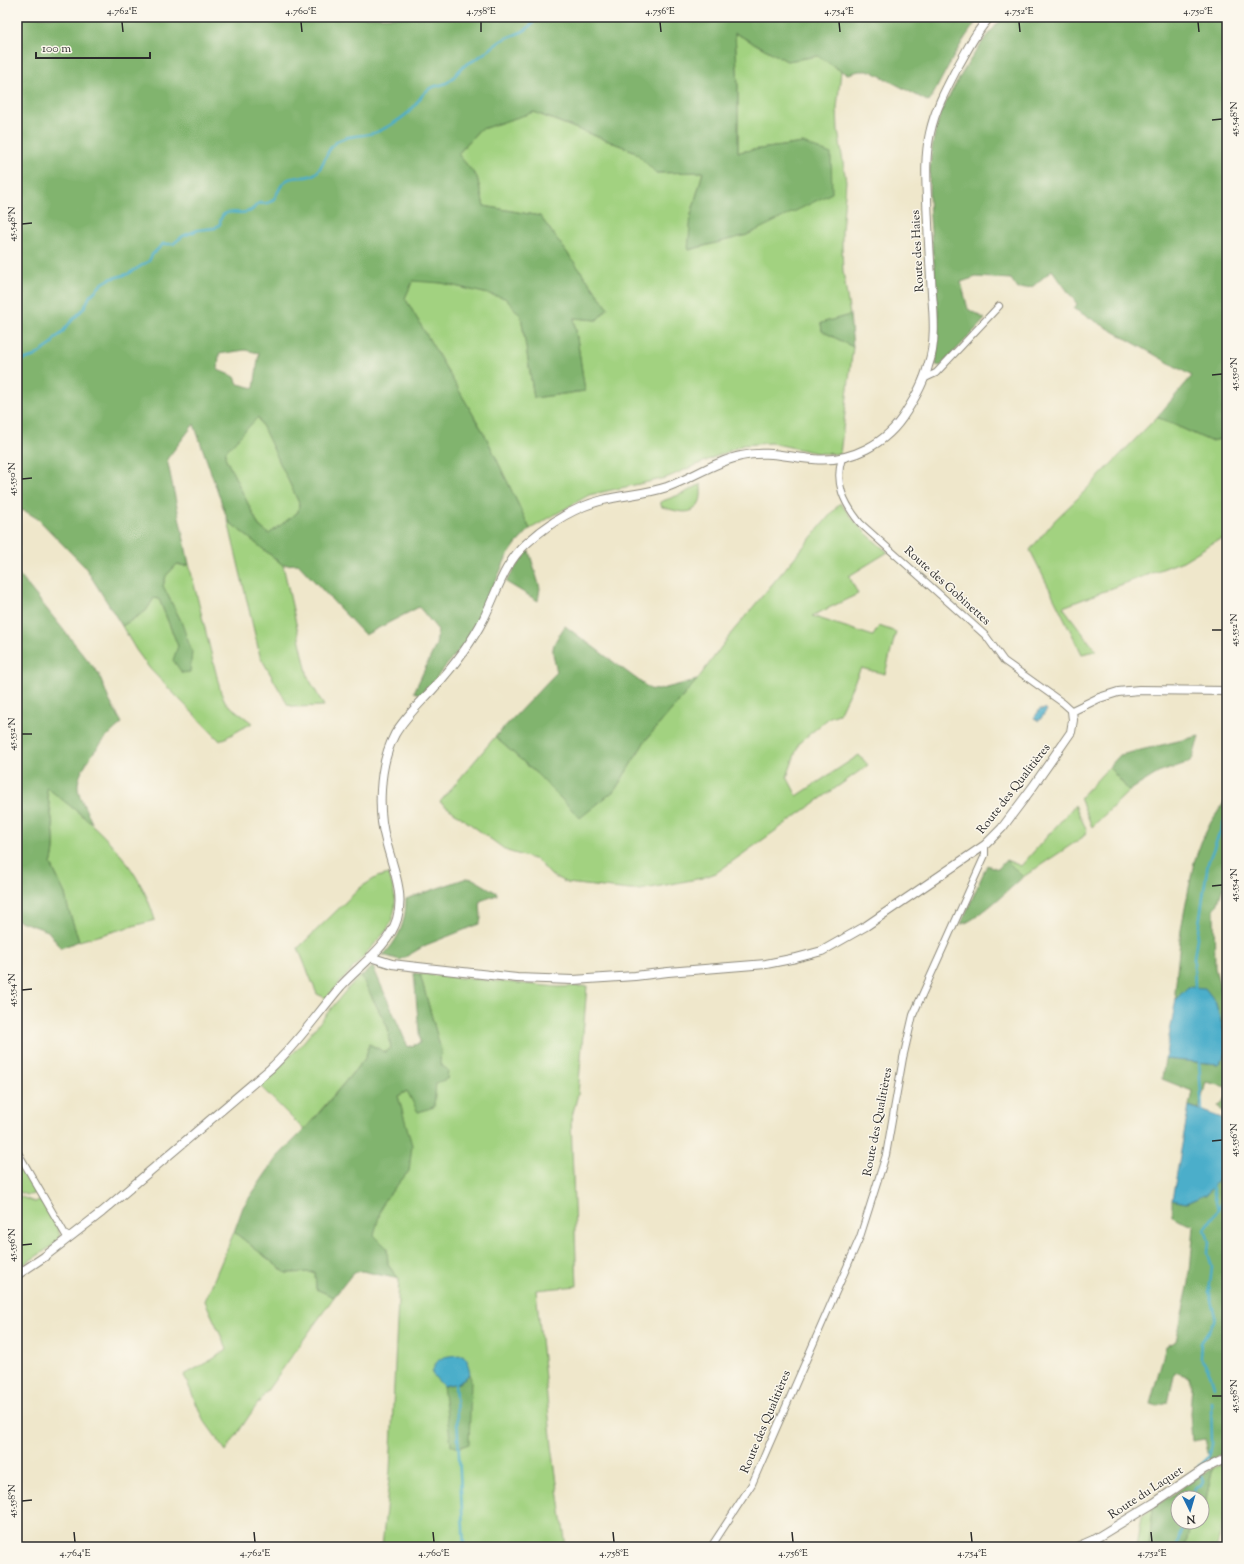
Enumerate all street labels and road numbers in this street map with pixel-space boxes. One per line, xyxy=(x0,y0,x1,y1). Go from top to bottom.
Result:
street label: Route des Haies xyxy=(907,209,929,293)
street label: Route des Gobinettes xyxy=(900,542,994,630)
street label: Route des Qualitières xyxy=(973,740,1055,838)
street label: Route des Qualitières xyxy=(859,1066,897,1178)
street label: Route des Qualitières xyxy=(736,1367,796,1476)
street label: Route du Laquet xyxy=(1105,1462,1187,1524)

